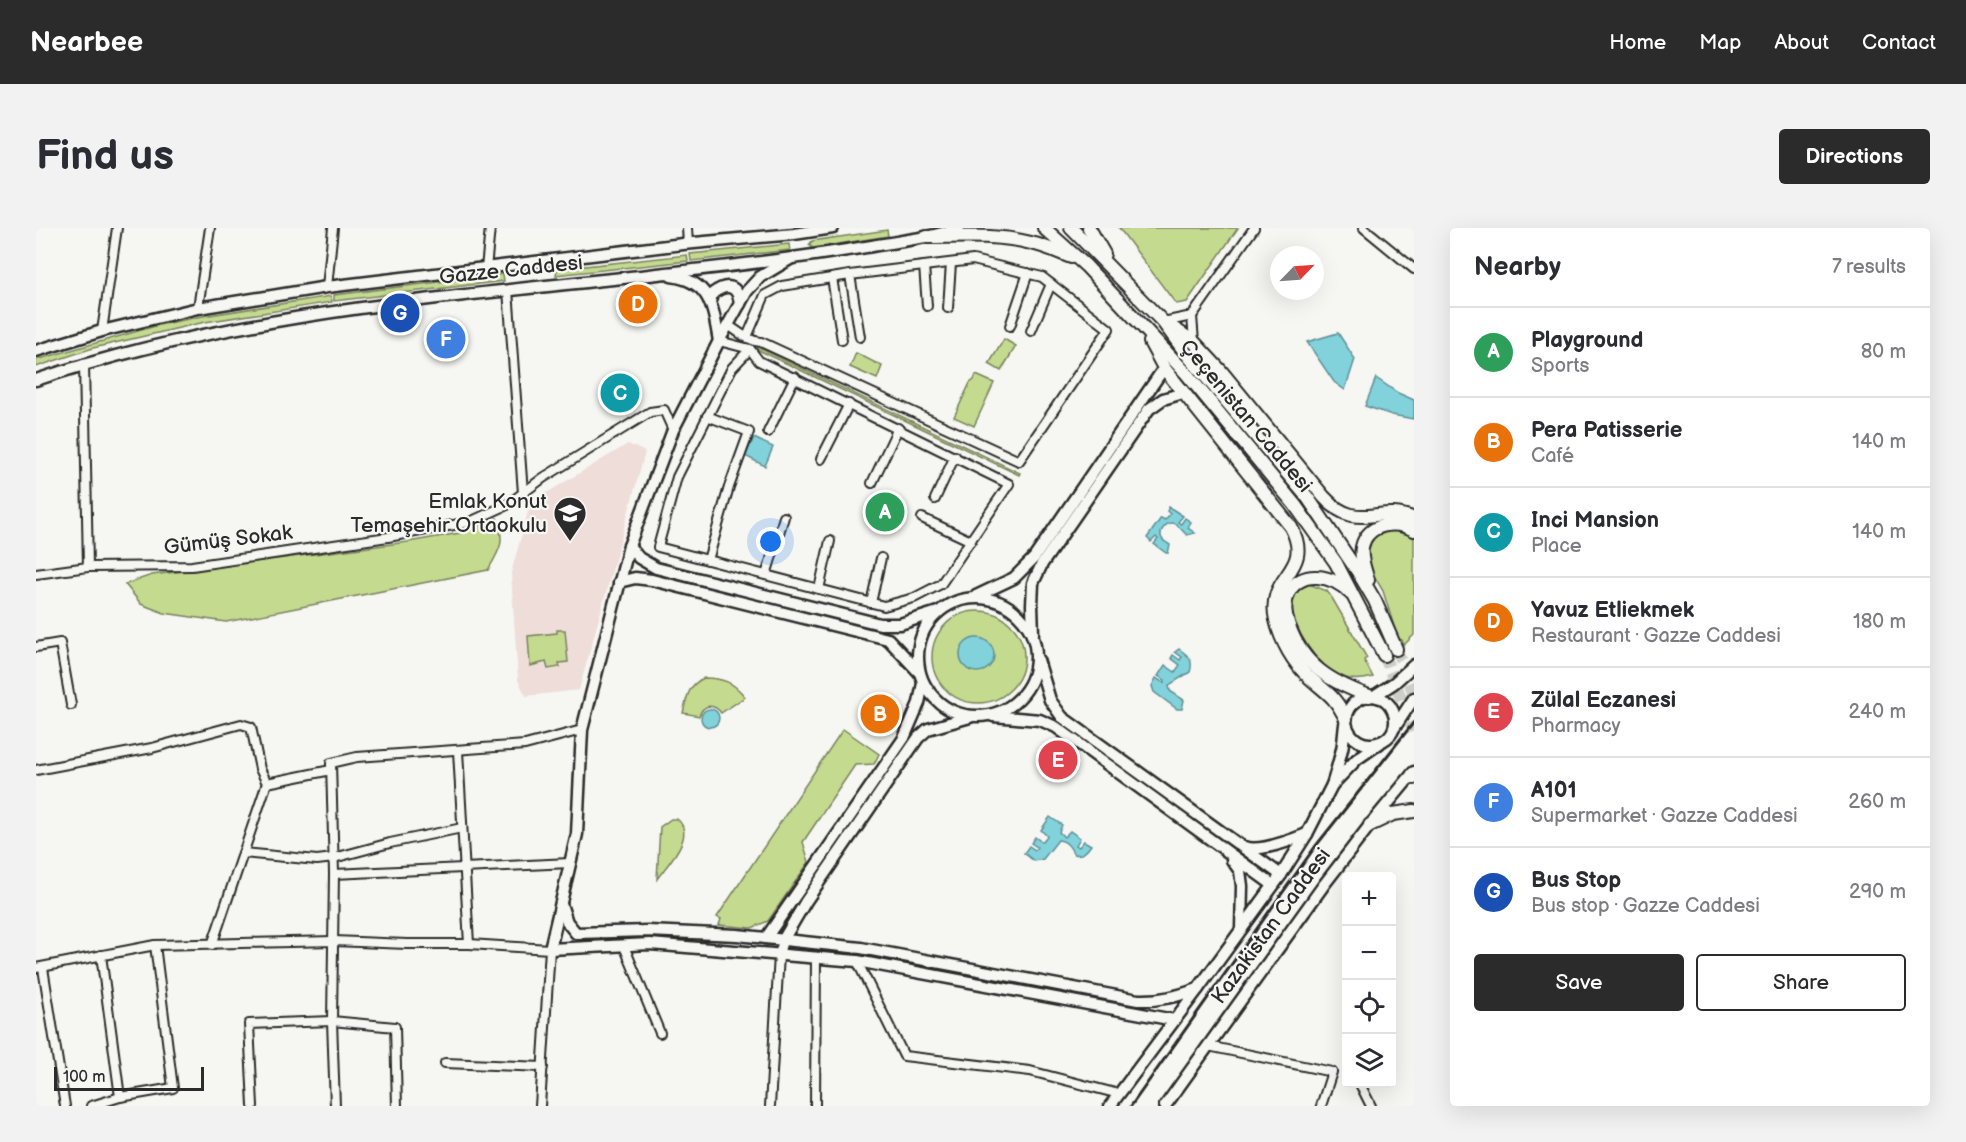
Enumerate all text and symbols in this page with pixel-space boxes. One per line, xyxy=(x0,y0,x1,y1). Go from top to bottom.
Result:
text: Nearbee xyxy=(30,26,143,59)
text: Home xyxy=(1609,30,1666,55)
text: Map xyxy=(1699,30,1741,55)
text: About xyxy=(1774,30,1829,55)
text: Contact xyxy=(1862,30,1936,55)
button: Directions xyxy=(1779,129,1930,184)
text: Find us xyxy=(36,131,174,182)
north arrow xyxy=(1270,246,1324,300)
street label: Gazze Caddesi xyxy=(438,250,584,290)
text: Nearby xyxy=(1474,252,1561,283)
text: 7 results xyxy=(1832,255,1906,279)
pin: D xyxy=(618,282,658,326)
pin: G xyxy=(380,290,420,335)
pin: F xyxy=(426,316,466,362)
text: Playground xyxy=(1531,327,1643,354)
street label: Çeçenistan Caddesi xyxy=(1175,334,1317,498)
text: A xyxy=(1487,340,1500,364)
text: 80 m xyxy=(1861,340,1906,364)
text: Sports xyxy=(1531,354,1589,378)
pin: C xyxy=(600,370,640,416)
text: Pera Patisserie xyxy=(1531,417,1683,444)
text: B xyxy=(1486,430,1501,454)
text: 140 m xyxy=(1852,430,1906,454)
text: Café xyxy=(1531,444,1574,468)
place label: Emlak Konut Temaşehir Ortaokulu xyxy=(351,489,548,538)
pin: A xyxy=(866,490,904,534)
school or university icon: Emlak Konut Temaşehir Ortaokulu xyxy=(552,495,588,542)
text: Inci Mansion xyxy=(1531,507,1659,534)
street label: Gümüş Sokak xyxy=(162,520,294,560)
text: C xyxy=(1486,520,1501,544)
text: 140 m xyxy=(1852,520,1906,544)
your location xyxy=(756,527,785,556)
text: Place xyxy=(1531,534,1582,558)
text: Yavuz Etliekmek xyxy=(1531,597,1694,624)
text: D xyxy=(1487,610,1500,634)
text: 180 m xyxy=(1853,610,1906,634)
text: Restaurant · Gazze Caddesi xyxy=(1531,624,1781,648)
text: Zülal Eczanesi xyxy=(1531,687,1676,714)
pin: B xyxy=(860,692,900,736)
text: E xyxy=(1487,700,1500,724)
text: 240 m xyxy=(1849,700,1906,724)
text: Pharmacy xyxy=(1531,714,1621,738)
pin: E xyxy=(1038,738,1078,782)
text: A101 xyxy=(1531,777,1577,804)
text: F xyxy=(1487,790,1500,814)
text: 260 m xyxy=(1848,790,1906,814)
text: Supermarket · Gazze Caddesi xyxy=(1531,804,1798,828)
street label: Kazakistan Caddesi xyxy=(1206,843,1336,1009)
text: Bus Stop xyxy=(1531,867,1621,894)
map controls xyxy=(1342,872,1396,1088)
button: + xyxy=(1342,872,1396,926)
text: G xyxy=(1486,880,1501,904)
text: 290 m xyxy=(1849,880,1906,904)
text: Bus stop · Gazze Caddesi xyxy=(1531,894,1760,918)
button: − xyxy=(1342,926,1396,980)
button: Save xyxy=(1474,954,1684,1011)
button: Share xyxy=(1696,954,1906,1011)
button: locate xyxy=(1342,980,1396,1034)
button: layers xyxy=(1342,1034,1396,1088)
scale bar xyxy=(54,1064,204,1092)
text: 100 m xyxy=(63,1068,106,1087)

